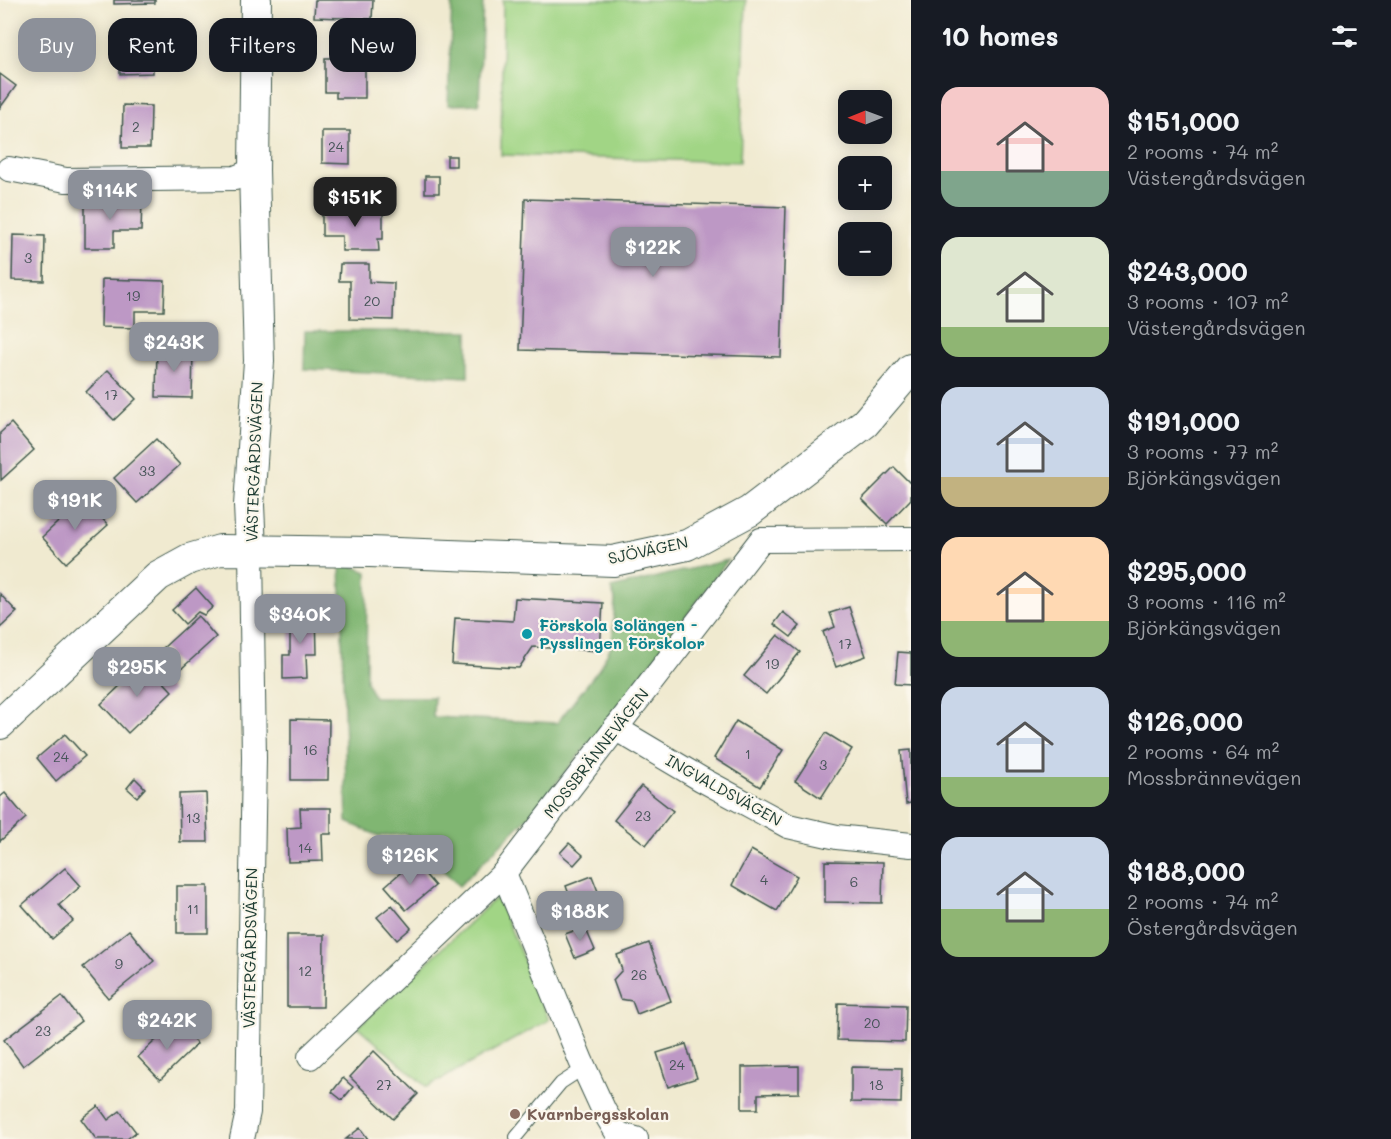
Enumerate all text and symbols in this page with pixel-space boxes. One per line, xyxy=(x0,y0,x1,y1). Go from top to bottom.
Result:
chip: Buy xyxy=(18,18,96,72)
chip: Rent xyxy=(108,18,197,72)
chip: Filters xyxy=(209,18,317,72)
chip: New xyxy=(329,18,416,72)
text: 10 homes xyxy=(941,19,1059,53)
icon: filters xyxy=(1328,20,1361,53)
north arrow xyxy=(838,90,892,144)
map controls xyxy=(838,90,892,276)
text: $151,000 xyxy=(1127,104,1239,138)
icon: home xyxy=(989,111,1061,183)
house number: 2 xyxy=(132,117,140,136)
house number: 24 xyxy=(328,137,345,156)
text: 2 rooms · 74 m² xyxy=(1127,138,1278,164)
button: + xyxy=(838,156,892,210)
text: Västergårdsvägen xyxy=(1127,164,1305,190)
pin: $114K xyxy=(68,170,152,221)
text: $114K xyxy=(82,176,138,202)
pin: $151K xyxy=(313,177,397,228)
text: $151K xyxy=(328,183,382,209)
button: − xyxy=(838,222,892,276)
pin: $122K xyxy=(611,227,695,278)
text: $122K xyxy=(625,233,681,259)
house number: 3 xyxy=(24,248,32,267)
text: $243,000 xyxy=(1127,254,1248,288)
icon: home xyxy=(989,261,1061,333)
house number: 19 xyxy=(126,286,140,305)
text: 3 rooms · 107 m² xyxy=(1127,288,1288,314)
house number: 20 xyxy=(364,291,381,310)
text: Västergårdsvägen xyxy=(1127,314,1305,340)
pin: $243K xyxy=(132,322,216,373)
text: $243K xyxy=(143,328,205,354)
street label: VÄSTERGÅRDSVÄGEN xyxy=(240,381,267,543)
house number: 17 xyxy=(104,385,118,404)
text: $191,000 xyxy=(1127,404,1240,438)
icon: home xyxy=(989,411,1061,483)
text: 3 rooms · 77 m² xyxy=(1127,438,1278,464)
house number: 33 xyxy=(139,461,155,480)
text: Björkängsvägen xyxy=(1127,464,1281,490)
pin: $191K xyxy=(33,480,117,531)
text: $191K xyxy=(47,486,103,512)
street label: SJÖVÄGEN xyxy=(606,531,690,568)
text: $295,000 xyxy=(1127,554,1247,588)
icon: home xyxy=(989,561,1061,633)
text: 3 rooms · 116 m² xyxy=(1127,588,1286,614)
pin: $340K xyxy=(258,594,342,645)
text: $340K xyxy=(268,600,332,626)
place label: Förskola Solängen - Pysslingen Förskolor xyxy=(539,614,705,653)
text: Björkängsvägen xyxy=(1127,614,1281,640)
marker: Förskola Solängen - Pysslingen Förskolor xyxy=(520,627,534,641)
house number: 17 xyxy=(838,634,852,653)
pin: $295K xyxy=(95,647,179,698)
text: $295K xyxy=(107,653,167,679)
house number: 19 xyxy=(765,654,779,673)
street label: MOSSBRÄNNEVÄGEN xyxy=(538,683,653,822)
text: $126,000 xyxy=(1127,704,1243,738)
icon: home xyxy=(989,711,1061,783)
text: 2 rooms · 64 m² xyxy=(1127,738,1279,764)
house number: 16 xyxy=(303,740,317,759)
house number: 1 xyxy=(745,744,751,763)
house number: 24 xyxy=(53,747,70,766)
street label: INGVALDSVÄGEN xyxy=(662,749,786,830)
house number: 3 xyxy=(819,755,827,774)
text: Mossbrännevägen xyxy=(1127,764,1301,790)
house number: 23 xyxy=(635,806,651,825)
house number: 13 xyxy=(186,808,200,827)
pin: $126K xyxy=(368,835,452,886)
house number: 14 xyxy=(298,838,313,857)
text: $126K xyxy=(381,841,439,867)
text: $188,000 xyxy=(1127,854,1245,888)
icon: home xyxy=(989,861,1061,933)
street label: VÄSTERGÅRDSVÄGEN xyxy=(238,867,261,1028)
house number: 4 xyxy=(760,870,769,889)
house number: 6 xyxy=(850,872,858,891)
text: 2 rooms · 74 m² xyxy=(1127,888,1278,914)
pin: $188K xyxy=(538,891,622,942)
text: $188K xyxy=(550,897,610,923)
house number: 11 xyxy=(187,899,199,918)
text: Östergårdsvägen xyxy=(1127,914,1298,940)
house number: 9 xyxy=(115,954,123,973)
house number: 12 xyxy=(298,961,312,980)
house number: 26 xyxy=(631,965,647,984)
pin: $242K xyxy=(125,1000,209,1051)
text: $242K xyxy=(137,1006,197,1032)
house number: 20 xyxy=(864,1013,881,1032)
house number: 23 xyxy=(35,1021,51,1040)
house number: 24 xyxy=(669,1055,686,1074)
house number: 27 xyxy=(376,1075,392,1094)
house number: 18 xyxy=(869,1075,883,1094)
place label: Kvarnbergsskolan xyxy=(527,1103,669,1124)
marker: Kvarnbergsskolan xyxy=(508,1107,522,1121)

